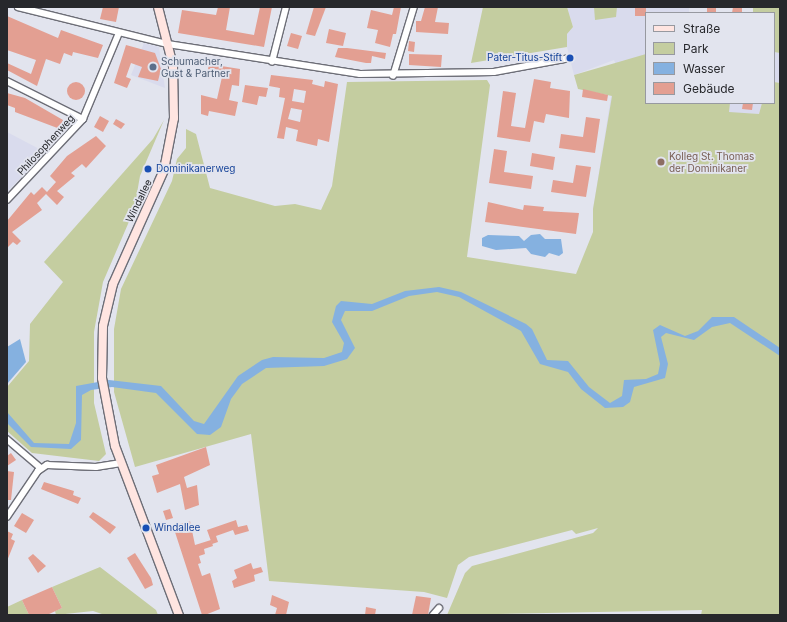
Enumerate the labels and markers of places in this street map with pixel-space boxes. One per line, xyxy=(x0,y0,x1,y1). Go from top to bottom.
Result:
place label: Pater-Titus-Stift xyxy=(487,52,562,64)
marker: Pater-Titus-Stift xyxy=(565,53,575,63)
place label: Schumacher, Gust & Partner xyxy=(161,55,230,78)
marker: Schumacher, Gust & Partner xyxy=(148,62,158,72)
place label: Kolleg St. Thomas der Dominikaner xyxy=(669,150,754,174)
marker: Kolleg St. Thomas der Dominikaner xyxy=(656,157,666,167)
place label: Dominikanerweg xyxy=(156,163,235,175)
marker: Dominikanerweg xyxy=(143,164,153,174)
place label: Windallee xyxy=(154,522,200,534)
marker: Windallee xyxy=(141,523,151,533)

